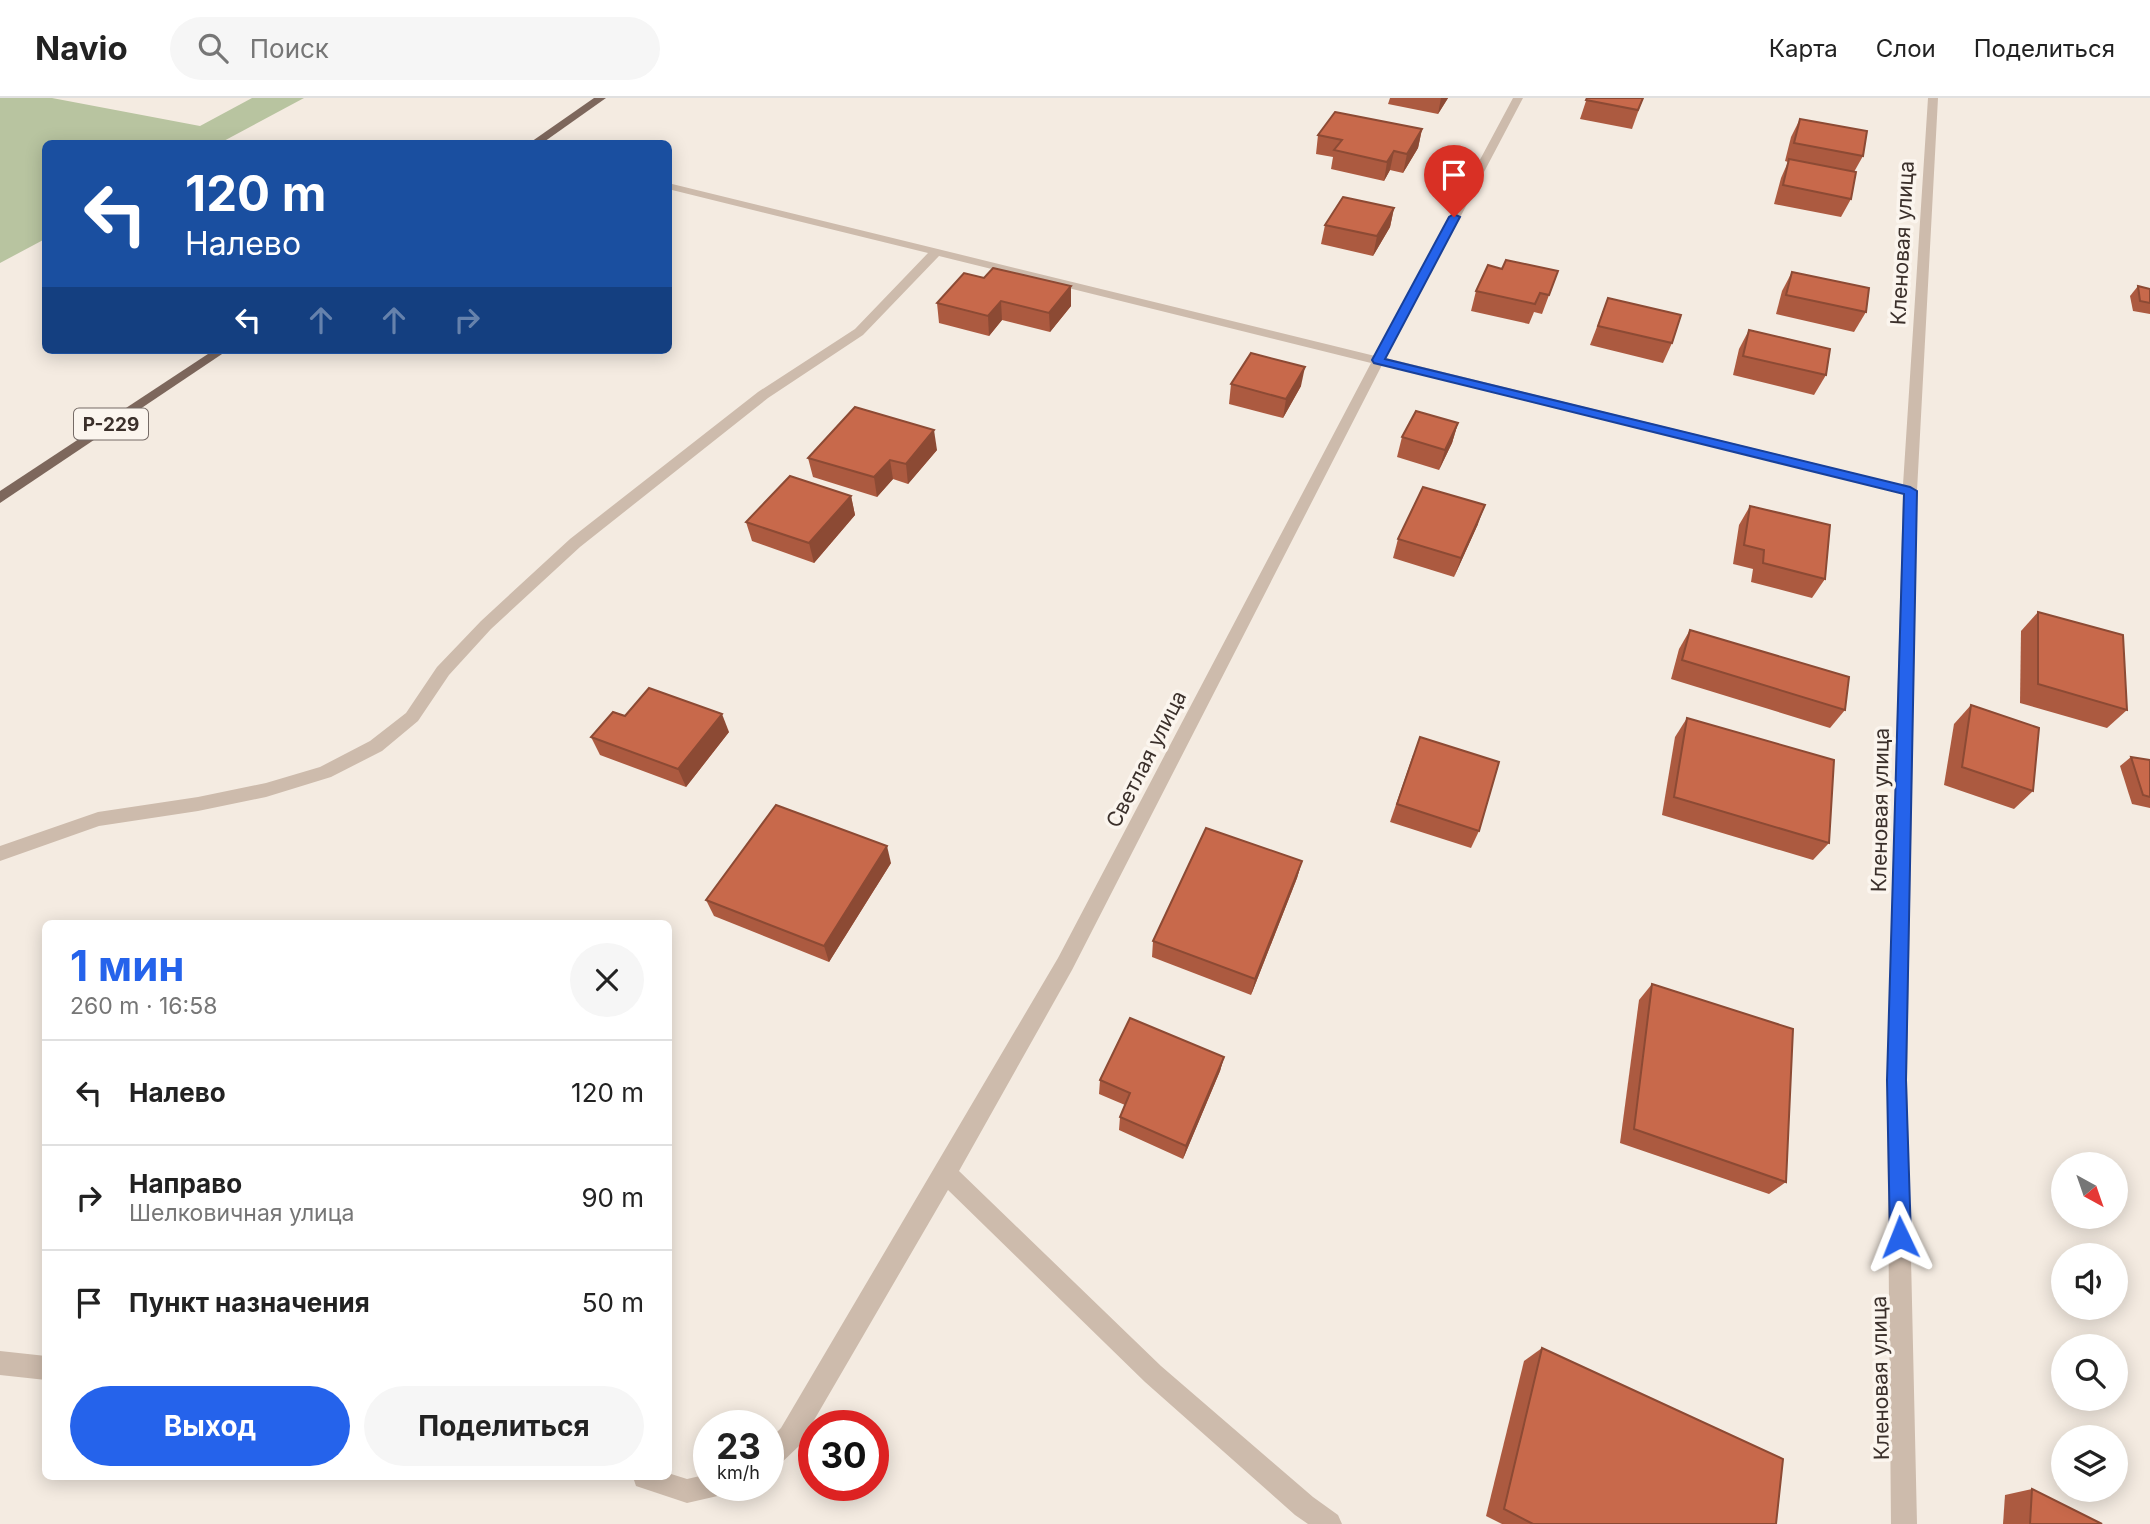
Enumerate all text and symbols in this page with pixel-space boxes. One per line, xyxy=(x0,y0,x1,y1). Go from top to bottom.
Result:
search box xyxy=(170,17,660,80)
text: Navio xyxy=(35,28,128,68)
icon: search xyxy=(194,29,232,67)
text: Поиск xyxy=(250,33,329,64)
text: Карта xyxy=(1769,34,1838,63)
text: Слои xyxy=(1876,34,1936,63)
text: Поделиться xyxy=(1974,34,2115,63)
pin xyxy=(1424,145,1484,217)
icon: arrive xyxy=(1435,156,1473,194)
street label: Кленовая улица xyxy=(1885,160,1919,326)
text: 120 m xyxy=(185,164,326,223)
icon: left xyxy=(70,168,161,259)
text: Налево xyxy=(185,224,301,263)
icon: left xyxy=(229,301,267,339)
icon: ahead xyxy=(302,301,340,339)
icon: ahead xyxy=(375,301,413,339)
icon: right xyxy=(448,301,486,339)
road number: Р-229 xyxy=(74,408,148,440)
street label: Светлая улица xyxy=(1101,686,1191,832)
street label: Кленовая улица xyxy=(1866,728,1894,892)
text: 1 мин xyxy=(70,940,184,991)
button: close xyxy=(570,943,644,1017)
text: 260 m · 16:58 xyxy=(70,992,217,1020)
icon: left xyxy=(70,1074,108,1112)
text: Налево xyxy=(129,1077,226,1108)
text: 120 m xyxy=(571,1077,644,1108)
north arrow xyxy=(2051,1152,2128,1228)
map controls xyxy=(2051,1152,2128,1502)
text: Направо xyxy=(129,1168,242,1199)
icon: right xyxy=(70,1179,108,1217)
text: 90 m xyxy=(581,1182,644,1213)
text: Шелковичная улица xyxy=(129,1199,354,1227)
position arrow xyxy=(1863,1200,1937,1274)
button: sound xyxy=(2051,1243,2128,1320)
icon: arrive xyxy=(70,1284,108,1322)
text: Пункт назначения xyxy=(129,1287,370,1318)
text: 50 m xyxy=(582,1287,644,1318)
street label: Кленовая улица xyxy=(1866,1296,1894,1460)
button: search xyxy=(2051,1334,2128,1411)
button: Выход xyxy=(70,1386,350,1466)
button: Поделиться xyxy=(364,1386,644,1466)
speed limit sign: 30 xyxy=(798,1410,889,1501)
text: 23 xyxy=(716,1425,761,1467)
button: layers xyxy=(2051,1425,2128,1502)
text: km/h xyxy=(717,1462,760,1483)

